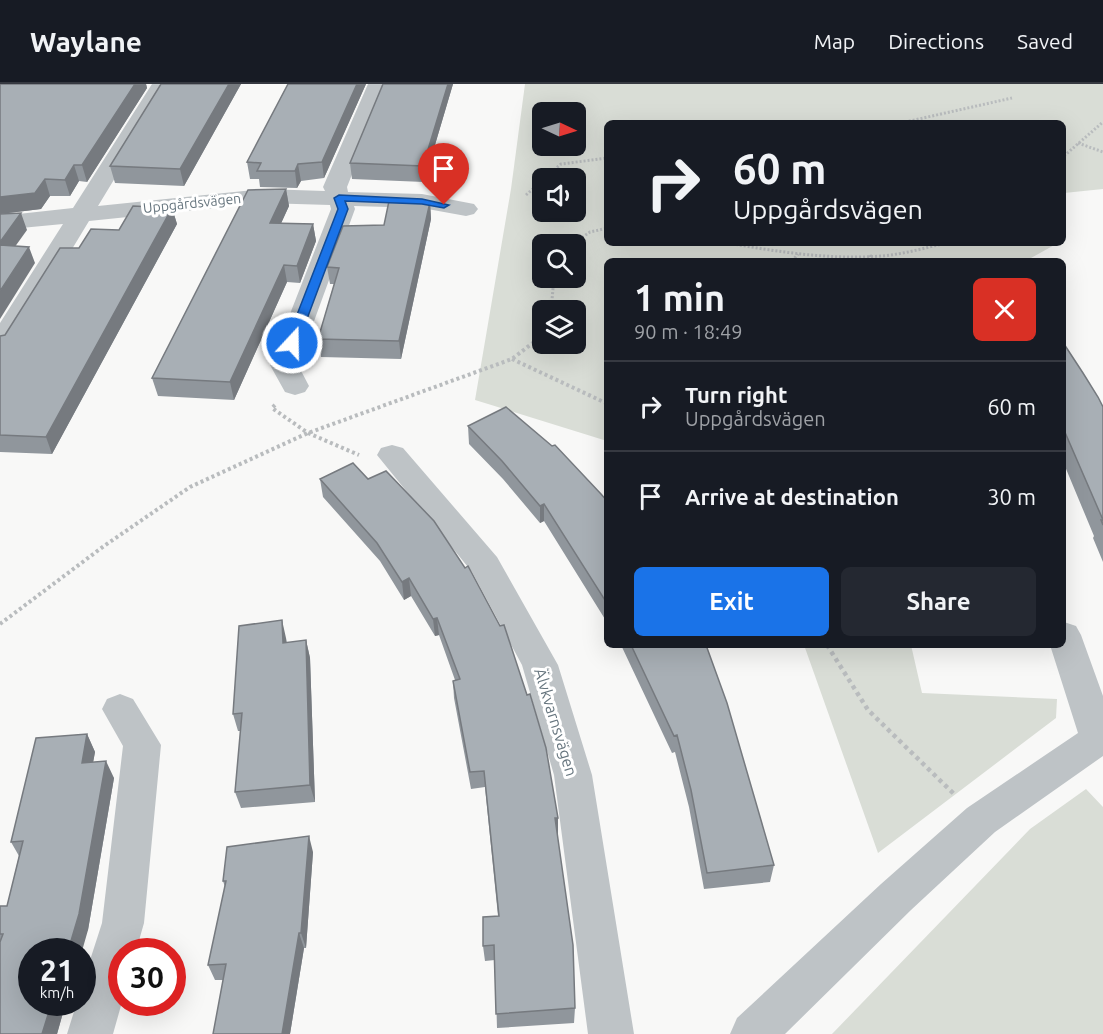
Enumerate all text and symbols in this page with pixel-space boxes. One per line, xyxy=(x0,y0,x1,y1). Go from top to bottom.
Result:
text: Waylane xyxy=(30,26,142,57)
text: Map xyxy=(814,29,855,53)
text: Directions xyxy=(888,29,984,53)
text: Saved xyxy=(1017,29,1073,53)
north arrow xyxy=(532,102,586,156)
map controls xyxy=(532,102,586,354)
pin xyxy=(418,143,469,205)
icon: right xyxy=(634,144,712,222)
text: 60 m xyxy=(733,145,827,192)
icon: arrive xyxy=(427,152,460,185)
button: sound xyxy=(532,168,586,222)
street label: Uppgårdsvägen xyxy=(142,190,242,216)
text: Uppgårdsvägen xyxy=(733,194,923,224)
button: search xyxy=(532,234,586,288)
text: 1 min xyxy=(634,277,725,318)
button: close xyxy=(973,278,1036,341)
button: layers xyxy=(532,300,586,354)
position arrow xyxy=(260,311,324,375)
text: 90 m · 18:49 xyxy=(634,320,743,343)
text: Turn right xyxy=(685,382,787,407)
icon: right xyxy=(634,390,667,423)
text: 60 m xyxy=(987,394,1036,419)
text: Uppgårdsvägen xyxy=(685,407,826,430)
icon: arrive xyxy=(634,480,667,513)
text: Arrive at destination xyxy=(685,484,899,509)
text: 30 m xyxy=(987,484,1036,509)
button: Exit xyxy=(634,567,829,636)
button: Share xyxy=(841,567,1036,636)
street label: Älvkvarnsvägen xyxy=(531,666,581,778)
speed limit sign: 30 xyxy=(108,938,186,1016)
text: 21 xyxy=(40,953,74,987)
text: km/h xyxy=(40,984,74,1001)

